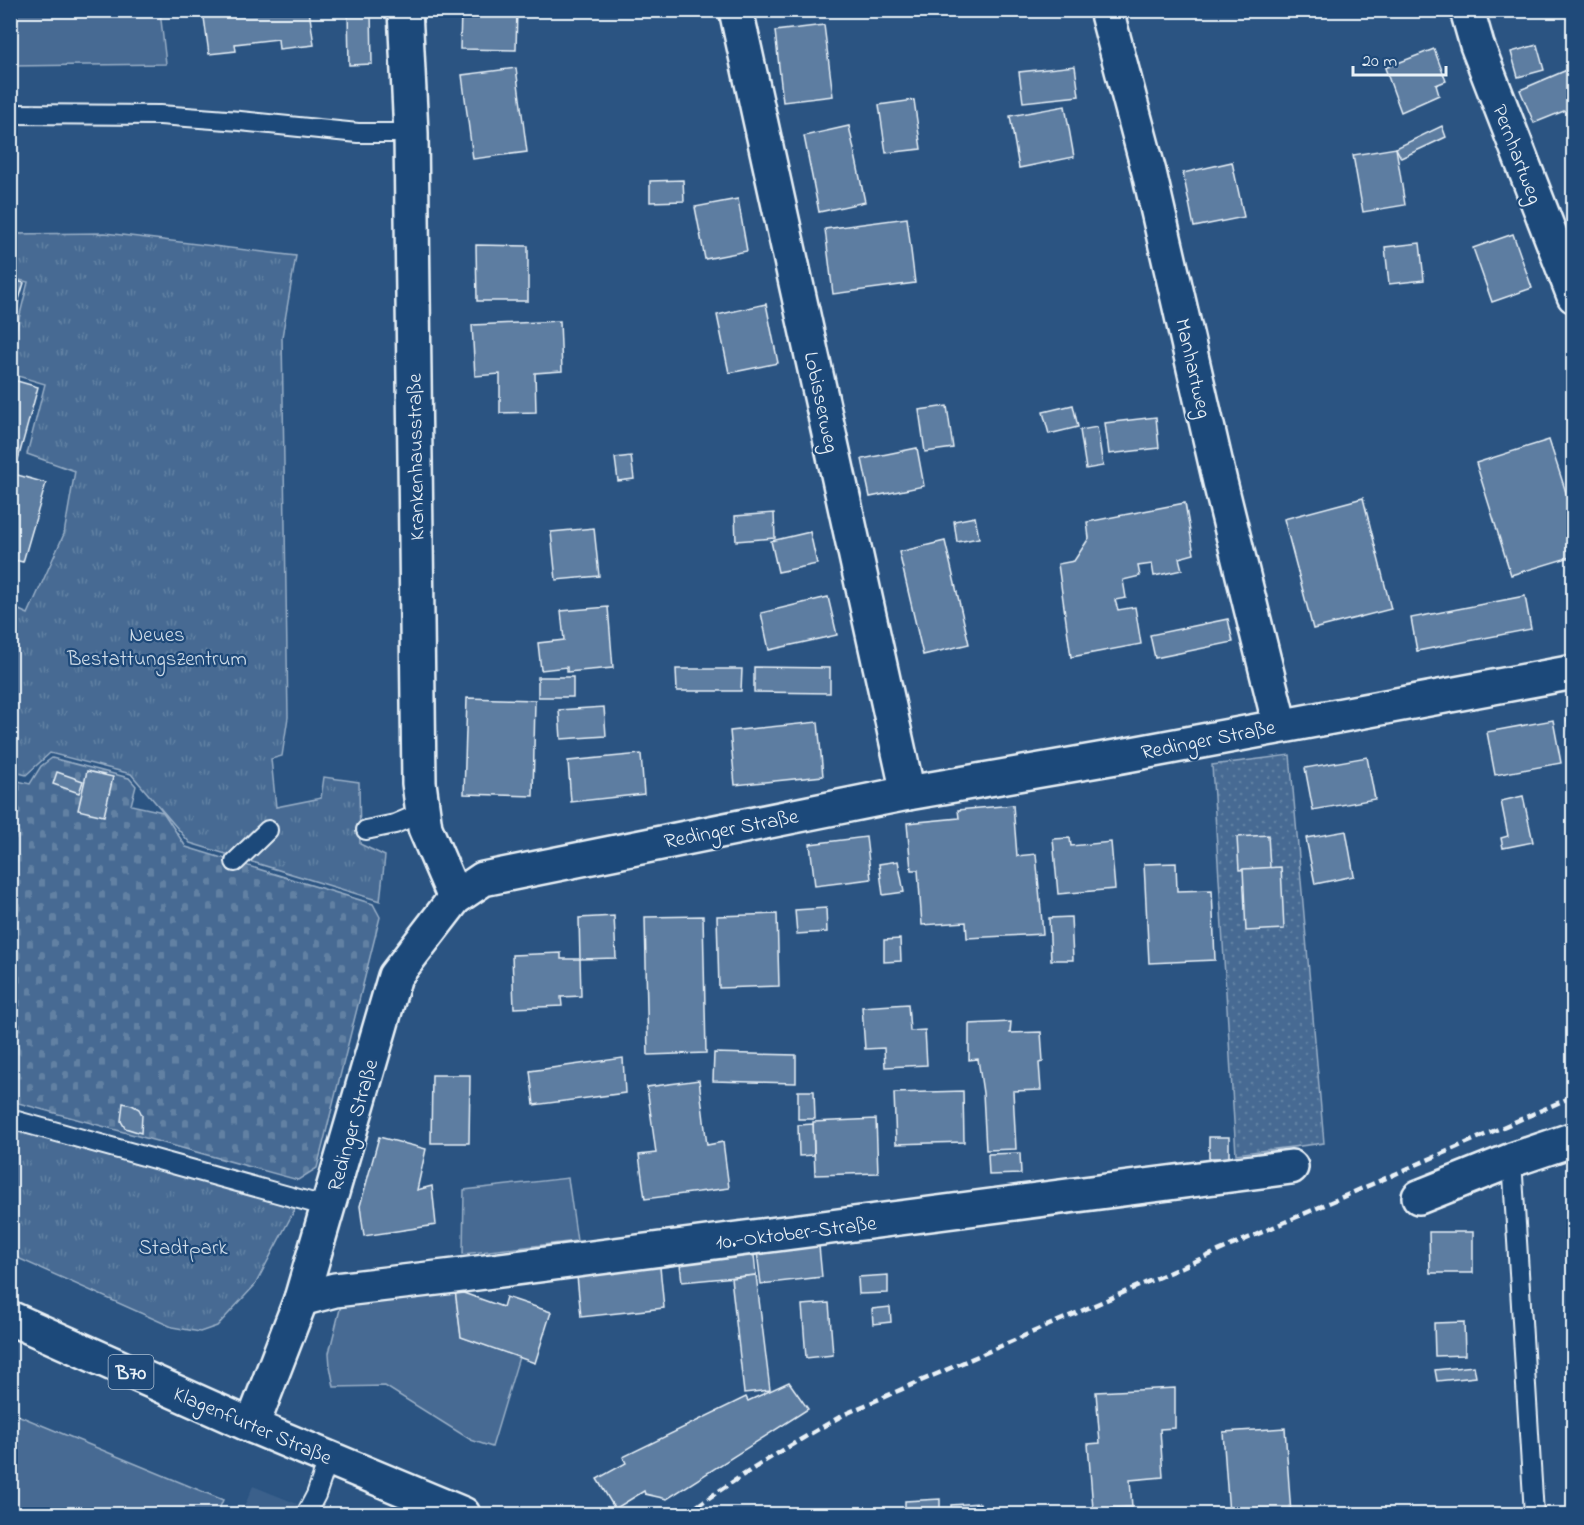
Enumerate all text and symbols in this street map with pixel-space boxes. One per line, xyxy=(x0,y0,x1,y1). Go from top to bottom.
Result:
scale bar xyxy=(1353,39,1446,77)
text: 20 m xyxy=(1362,49,1397,75)
street label: Pernhartweg xyxy=(1482,100,1549,210)
street label: Manhartweg xyxy=(1164,315,1218,422)
street label: Lobisserweg xyxy=(793,349,845,456)
street label: Krankenhausstraße xyxy=(401,372,433,541)
park label: Neues Bestattungszentrum xyxy=(66,621,247,677)
street label: Redinger Straße xyxy=(1139,713,1279,771)
street label: Redinger Straße xyxy=(662,802,802,860)
street label: Redinger Straße xyxy=(321,1055,389,1196)
street label: 10.-Oktober-Straße xyxy=(714,1209,879,1259)
park label: Stadtpark xyxy=(138,1234,228,1264)
road number: B70 xyxy=(108,1355,154,1389)
street label: Klagenfurter Straße xyxy=(168,1380,337,1476)

